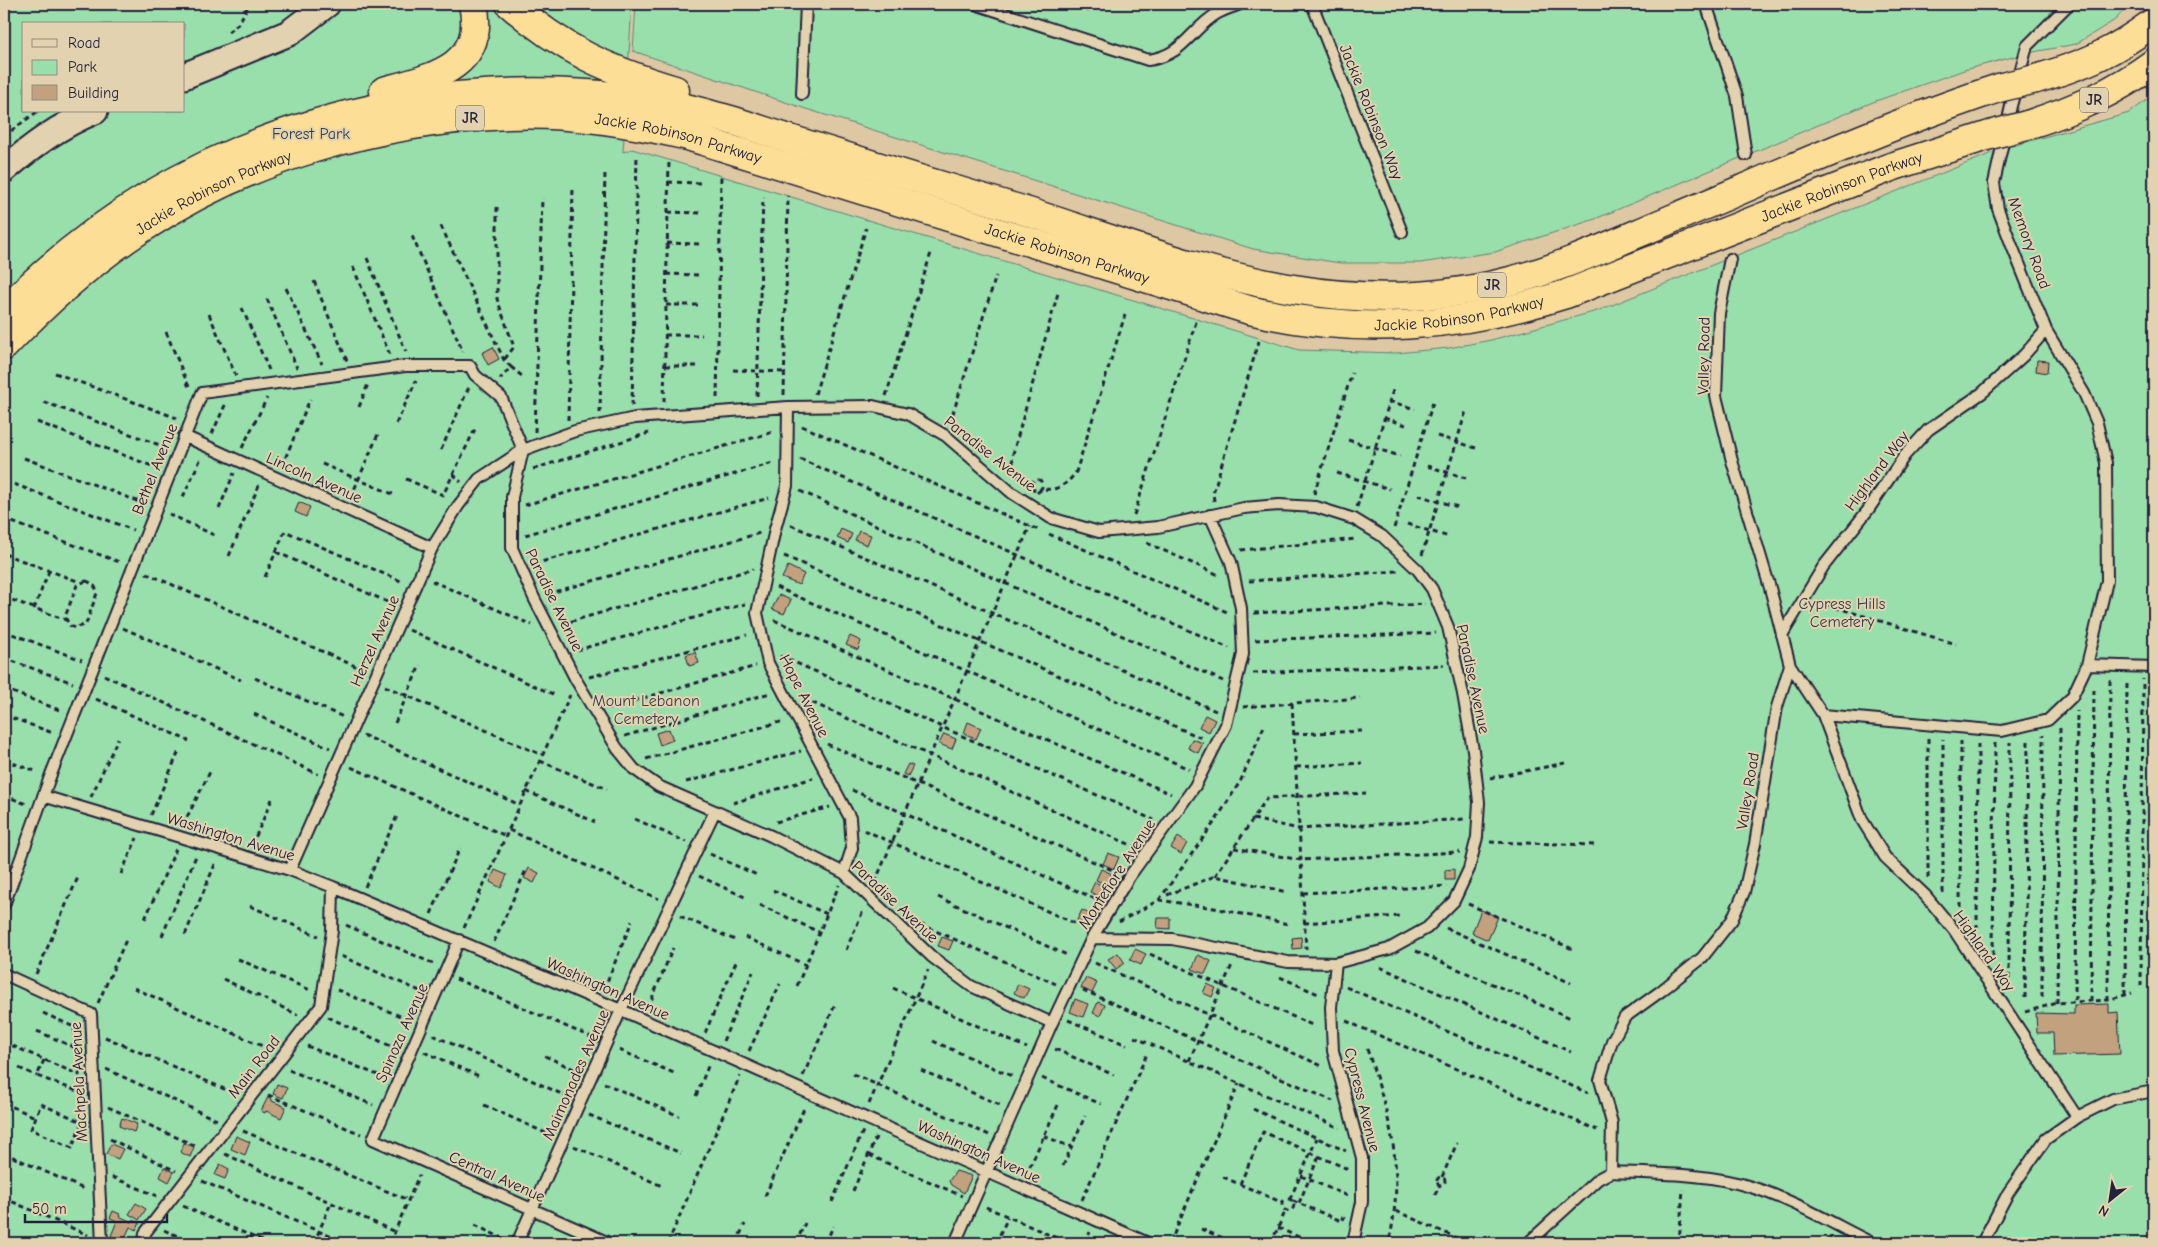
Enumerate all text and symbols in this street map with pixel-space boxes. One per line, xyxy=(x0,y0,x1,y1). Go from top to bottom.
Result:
legend xyxy=(22,22,185,112)
text: Road xyxy=(68,34,100,52)
street label: Jackie Robinson Way xyxy=(1336,42,1407,183)
text: Park xyxy=(68,58,97,76)
text: Building xyxy=(68,84,119,102)
road number: JR xyxy=(2080,88,2108,112)
road number: JR xyxy=(456,106,484,130)
street label: Jackie Robinson Parkway xyxy=(593,110,765,168)
park label: Forest Park xyxy=(272,125,350,143)
street label: Jackie Robinson Parkway xyxy=(132,147,295,239)
street label: Jackie Robinson Parkway xyxy=(1758,148,1926,226)
street label: Memory Road xyxy=(2004,195,2054,291)
street label: Jackie Robinson Parkway xyxy=(982,220,1152,288)
road number: JR xyxy=(1478,272,1506,298)
street label: Jackie Robinson Parkway xyxy=(1374,292,1547,334)
street label: Valley Road xyxy=(1694,317,1714,395)
street label: Paradise Avenue xyxy=(940,413,1040,495)
street label: Bethel Avenue xyxy=(129,421,181,517)
street label: Highland Way xyxy=(1841,427,1913,514)
street label: Lincoln Avenue xyxy=(263,449,365,507)
street label: Paradise Avenue xyxy=(521,546,587,654)
street label: Herzel Avenue xyxy=(347,593,403,689)
park label: Cypress Hills Cemetery xyxy=(1798,595,1886,631)
street label: Paradise Avenue xyxy=(1453,623,1493,735)
street label: Hope Avenue xyxy=(775,652,833,740)
park label: Mount Lebanon Cemetery xyxy=(592,692,700,728)
street label: Valley Road xyxy=(1733,751,1763,831)
street label: Washington Avenue xyxy=(165,809,297,865)
street label: Montefiore Avenue xyxy=(1075,816,1159,932)
street label: Paradise Avenue xyxy=(848,857,942,947)
street label: Highland Way xyxy=(1949,907,2019,996)
street label: Washington Avenue xyxy=(544,954,672,1024)
street label: Spinoza Avenue xyxy=(372,981,432,1085)
street label: Maimonades Avenue xyxy=(539,1007,613,1143)
street label: Machpela Avenue xyxy=(67,1021,91,1143)
street label: Main Road xyxy=(224,1032,284,1102)
street label: Cypress Avenue xyxy=(1340,1046,1384,1154)
street label: Washington Avenue xyxy=(915,1117,1043,1187)
street label: Central Avenue xyxy=(446,1148,548,1206)
north arrow xyxy=(2086,1174,2136,1224)
scale bar xyxy=(25,1192,168,1224)
text: 50 m xyxy=(32,1200,67,1218)
text: N xyxy=(2096,1201,2112,1220)

